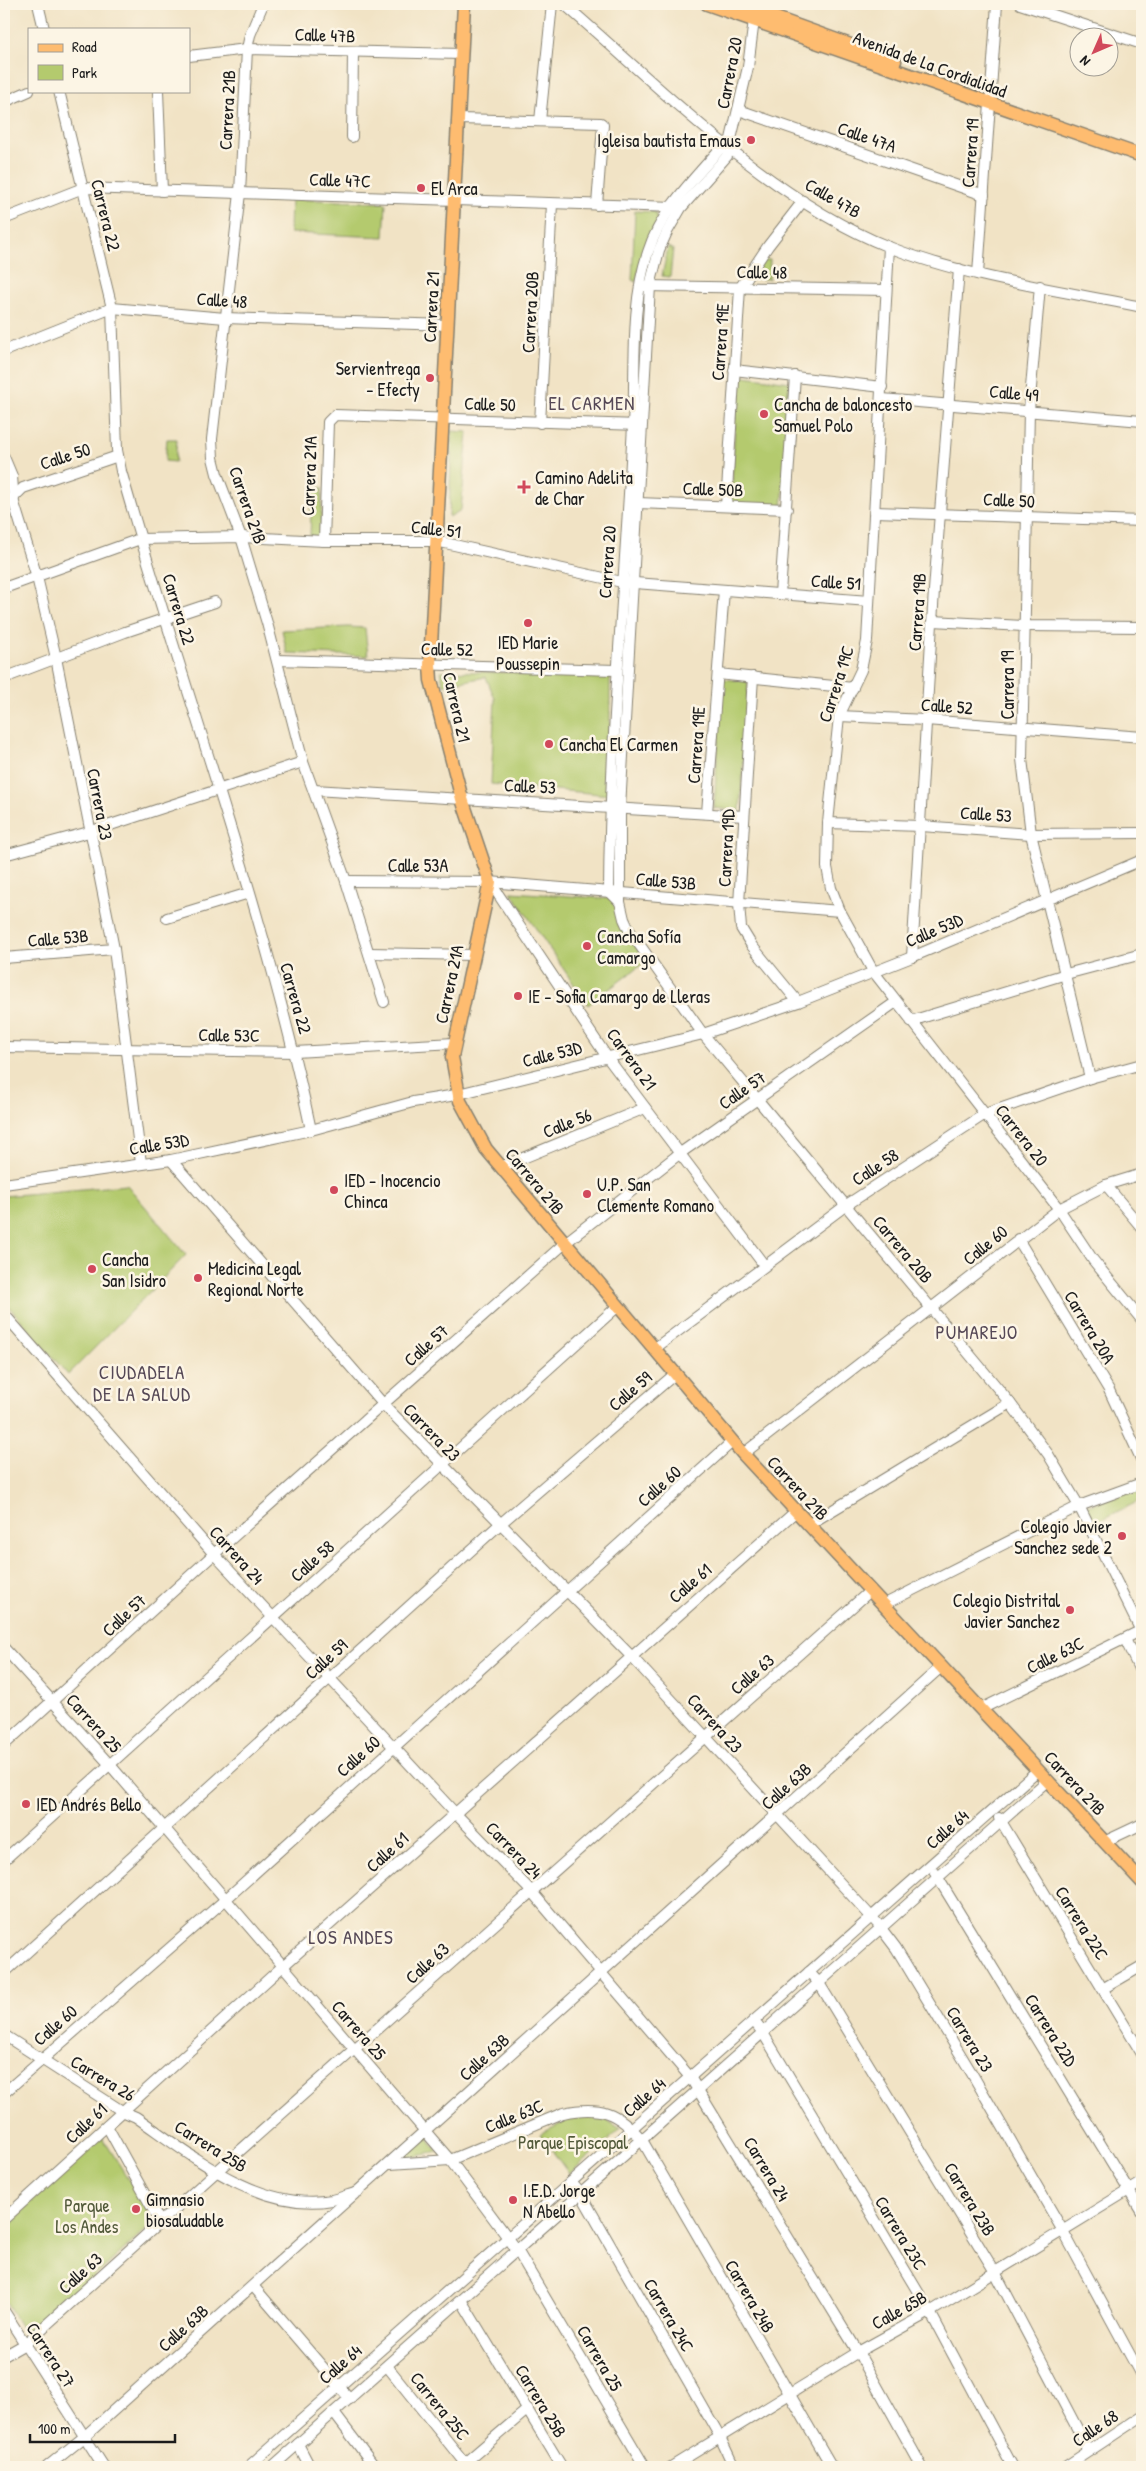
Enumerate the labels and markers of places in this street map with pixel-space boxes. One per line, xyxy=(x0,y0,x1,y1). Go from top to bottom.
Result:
place label: Igleisa bautista Emaus xyxy=(597,128,741,153)
marker: Igleisa bautista Emaus xyxy=(745,134,757,146)
place label: El Arca xyxy=(431,176,478,201)
marker: El Arca xyxy=(415,182,427,194)
place label: Servientrega - Efecty xyxy=(336,356,420,402)
marker: Servientrega - Efecty xyxy=(424,372,436,384)
place label: Cancha de baloncesto Samuel Polo xyxy=(774,392,912,438)
marker: Cancha de baloncesto Samuel Polo xyxy=(758,408,770,420)
place label: Camino Adelita de Char xyxy=(535,465,633,511)
marker: Camino Adelita de Char xyxy=(517,480,531,494)
marker: IED Marie Poussepin xyxy=(522,617,534,629)
place label: IED Marie Poussepin xyxy=(496,630,560,676)
place label: Cancha El Carmen xyxy=(559,732,678,757)
marker: Cancha El Carmen xyxy=(543,738,555,750)
place label: Cancha Sofía Camargo xyxy=(597,924,681,970)
marker: Cancha Sofía Camargo xyxy=(581,940,593,952)
place label: IE - Sofia Camargo de Lleras xyxy=(528,984,710,1009)
marker: IE - Sofia Camargo de Lleras xyxy=(512,990,524,1002)
place label: IED - Inocencio Chinca xyxy=(344,1168,440,1214)
place label: U.P. San Clemente Romano xyxy=(597,1172,714,1218)
marker: IED - Inocencio Chinca xyxy=(328,1184,340,1196)
marker: U.P. San Clemente Romano xyxy=(581,1188,593,1200)
place label: Cancha San Isidro xyxy=(102,1247,166,1293)
place label: Medicina Legal Regional Norte xyxy=(208,1256,304,1302)
marker: Cancha San Isidro xyxy=(86,1263,98,1275)
marker: Medicina Legal Regional Norte xyxy=(192,1272,204,1284)
place label: Colegio Javier Sanchez sede 2 xyxy=(1014,1514,1113,1560)
marker: Colegio Javier Sanchez sede 2 xyxy=(1116,1530,1128,1542)
place label: Colegio Distrital Javier Sanchez xyxy=(953,1588,1060,1634)
marker: Colegio Distrital Javier Sanchez xyxy=(1064,1604,1076,1616)
place label: IED Andrés Bello xyxy=(36,1792,141,1817)
marker: IED Andrés Bello xyxy=(20,1798,32,1810)
place label: I.E.D. Jorge N Abello xyxy=(523,2178,595,2224)
place label: Gimnasio biosaludable xyxy=(146,2187,224,2233)
marker: I.E.D. Jorge N Abello xyxy=(507,2194,519,2206)
marker: Gimnasio biosaludable xyxy=(130,2203,142,2215)

